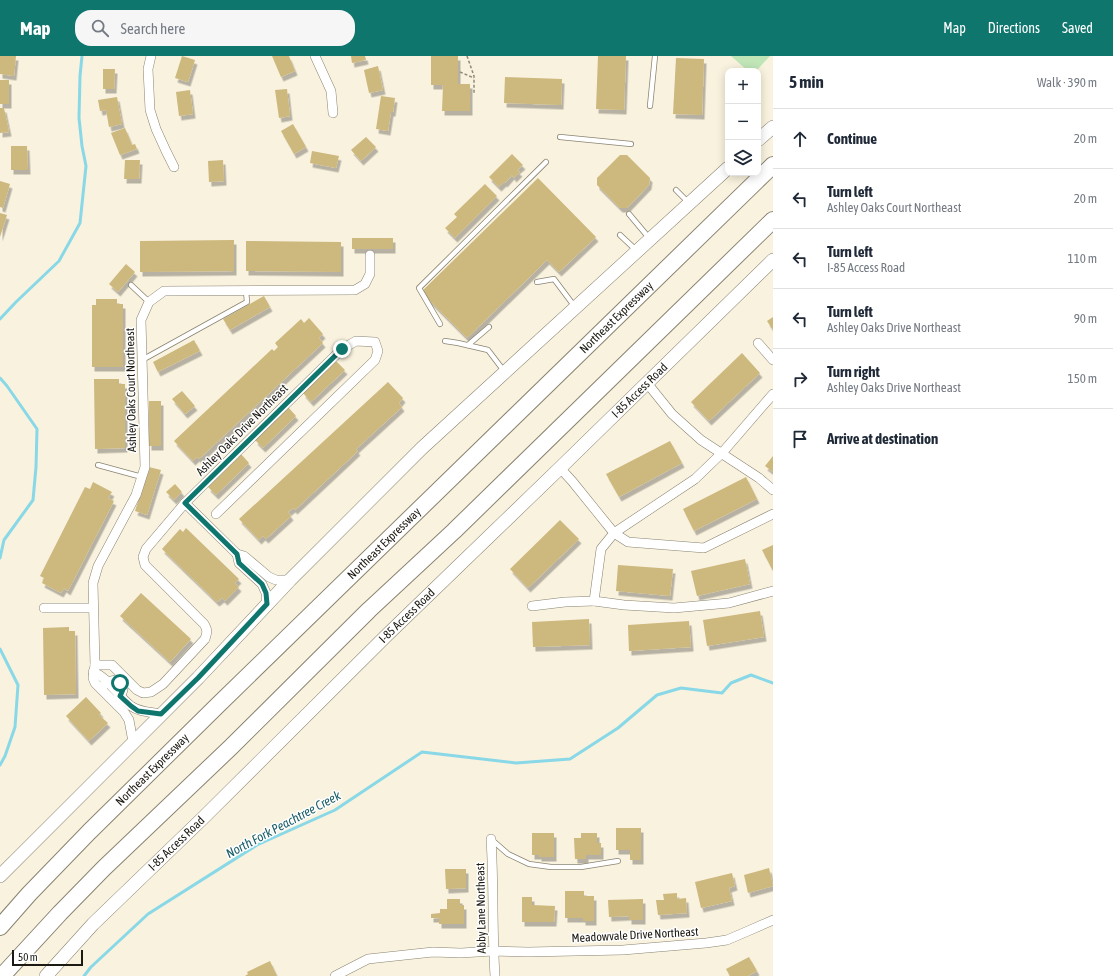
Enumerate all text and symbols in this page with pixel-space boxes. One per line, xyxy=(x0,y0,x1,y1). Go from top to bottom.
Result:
search box xyxy=(75,10,355,46)
text: Map xyxy=(20,17,51,39)
icon: search xyxy=(89,17,111,39)
text: Search here xyxy=(121,20,185,37)
text: Map xyxy=(943,20,966,36)
text: Directions xyxy=(988,20,1040,36)
text: Saved xyxy=(1062,20,1093,36)
map controls xyxy=(725,68,761,176)
button: + xyxy=(725,68,761,104)
text: 5 min xyxy=(789,72,824,92)
text: Walk · 390 m xyxy=(1037,75,1097,90)
button: − xyxy=(725,104,761,140)
icon: ahead xyxy=(789,128,811,150)
text: Continue xyxy=(827,130,877,147)
text: 20 m xyxy=(1074,131,1097,146)
button: layers xyxy=(725,140,761,176)
text: Turn left xyxy=(827,183,873,200)
icon: left xyxy=(789,188,811,210)
text: 20 m xyxy=(1074,191,1097,206)
text: Ashley Oaks Court Northeast xyxy=(827,200,962,215)
text: Turn left xyxy=(827,243,873,260)
icon: left xyxy=(789,248,811,270)
text: 110 m xyxy=(1068,251,1097,266)
text: I-85 Access Road xyxy=(827,260,905,275)
street label: Northeast Expressway xyxy=(577,279,656,356)
text: Turn left xyxy=(827,303,873,320)
icon: left xyxy=(789,308,811,330)
text: 90 m xyxy=(1074,311,1097,326)
text: Ashley Oaks Drive Northeast xyxy=(827,320,961,335)
street label: Ashley Oaks Court Northeast xyxy=(123,327,139,452)
route end xyxy=(333,340,351,358)
street label: I-85 Access Road xyxy=(609,360,670,421)
text: Turn right xyxy=(827,363,880,380)
icon: right xyxy=(789,368,811,390)
text: 150 m xyxy=(1068,371,1097,386)
text: Ashley Oaks Drive Northeast xyxy=(827,380,961,395)
street label: Ashley Oaks Drive Northeast xyxy=(193,381,291,479)
icon: arrive xyxy=(789,428,811,450)
text: Arrive at destination xyxy=(827,430,938,447)
street label: Northeast Expressway xyxy=(345,505,424,582)
street label: I-85 Access Road xyxy=(376,586,438,646)
route start xyxy=(111,674,129,692)
street label: Northeast Expressway xyxy=(113,731,192,809)
water label: North Fork Peachtree Creek xyxy=(223,788,343,861)
street label: I-85 Access Road xyxy=(146,813,207,874)
street label: Abby Lane Northeast xyxy=(473,862,489,954)
street label: Meadowvale Drive Northeast xyxy=(571,925,699,945)
scale bar xyxy=(12,948,83,967)
text: 50 m xyxy=(18,951,38,963)

